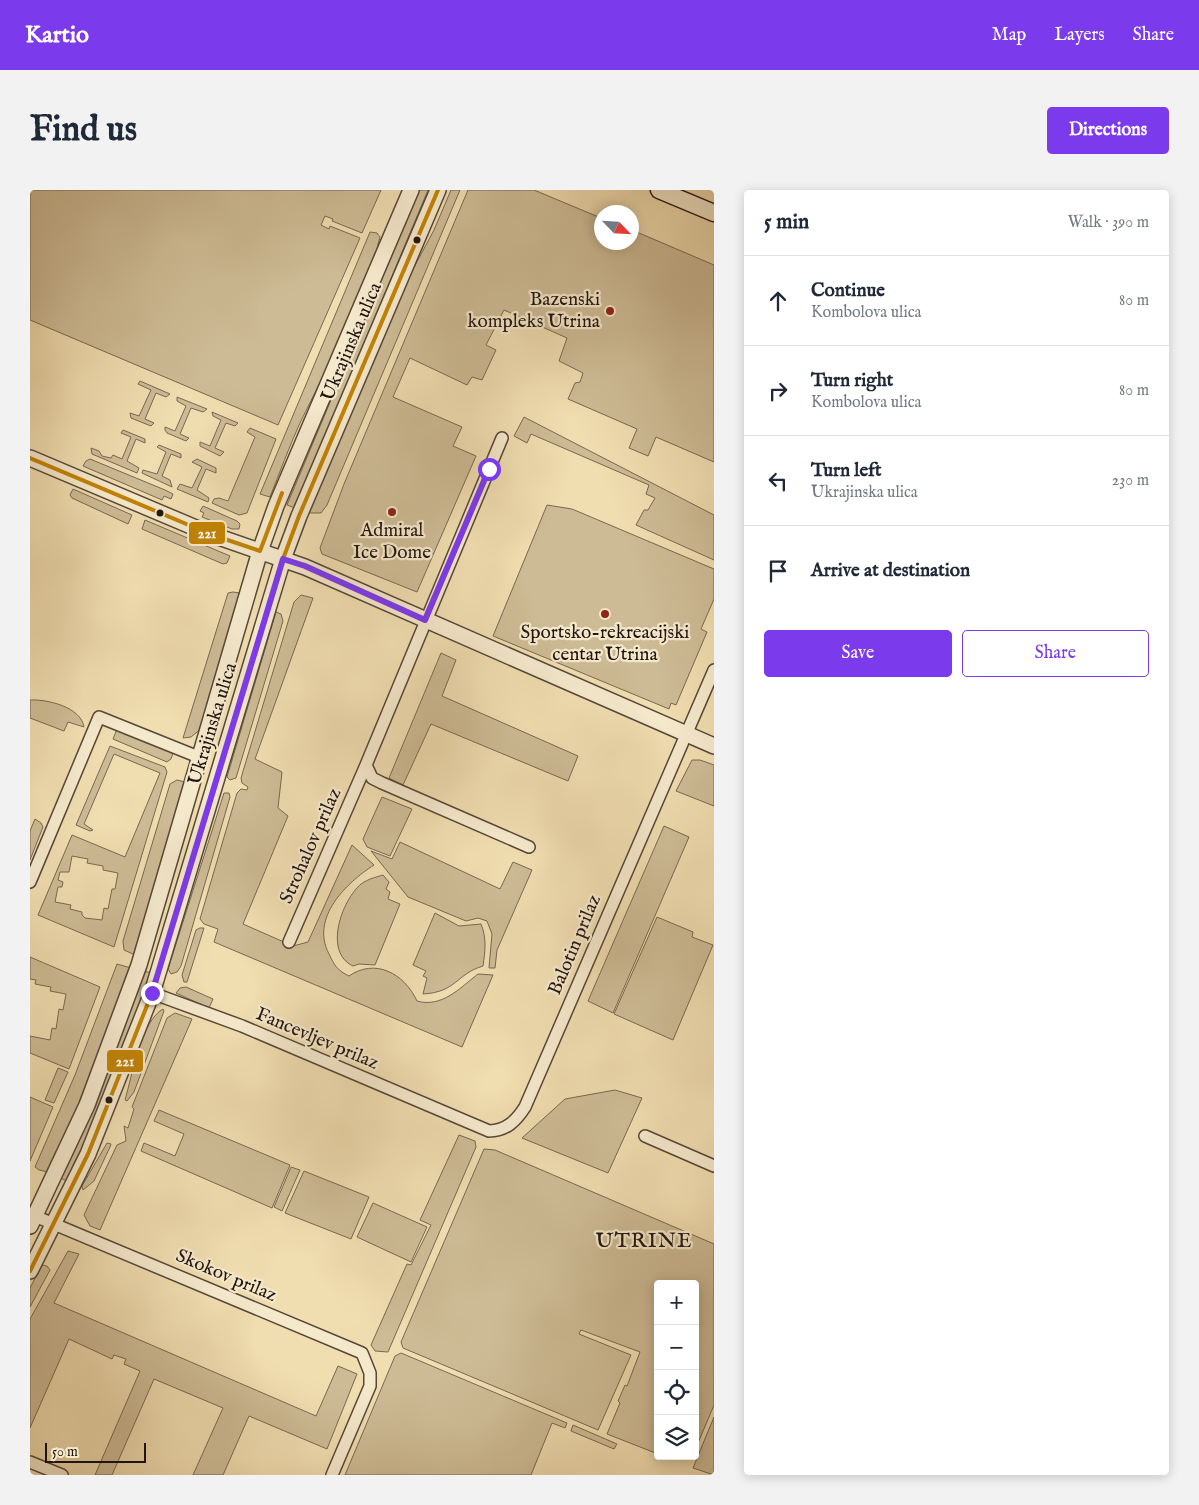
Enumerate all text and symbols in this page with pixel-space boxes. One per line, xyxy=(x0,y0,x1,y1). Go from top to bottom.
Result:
text: Kartio xyxy=(25,20,89,51)
text: Map xyxy=(992,24,1026,47)
text: Layers xyxy=(1054,24,1105,47)
text: Share xyxy=(1133,24,1174,47)
button: Directions xyxy=(1047,107,1169,154)
text: Find us xyxy=(30,108,137,153)
north arrow xyxy=(594,205,639,250)
text: 5 min xyxy=(764,209,809,236)
text: Walk · 390 m xyxy=(1068,213,1149,233)
unlabelled marker xyxy=(412,235,422,245)
street label: Ukrajinska ulica xyxy=(316,278,388,405)
text: Continue xyxy=(811,279,885,303)
icon: ahead xyxy=(764,287,792,315)
place label: Bazenski kompleks Utrina xyxy=(468,288,601,334)
text: 80 m xyxy=(1119,291,1149,311)
text: Kombolova ulica xyxy=(811,303,921,323)
marker: Bazenski kompleks Utrina xyxy=(604,305,616,317)
text: Turn right xyxy=(811,369,893,393)
icon: right xyxy=(764,377,792,405)
text: 80 m xyxy=(1119,381,1149,401)
text: Kombolova ulica xyxy=(811,393,921,413)
route start xyxy=(478,458,501,481)
text: Turn left xyxy=(811,459,882,483)
icon: left xyxy=(764,467,792,495)
text: 230 m xyxy=(1112,471,1149,491)
text: Ukrajinska ulica xyxy=(811,483,918,503)
marker: Admiral Ice Dome xyxy=(386,506,398,518)
unlabelled marker xyxy=(155,508,165,518)
place label: Admiral Ice Dome xyxy=(353,519,431,565)
line badge: 221 xyxy=(188,521,226,545)
text: 221 xyxy=(198,525,216,543)
icon: arrive xyxy=(764,557,792,585)
text: Arrive at destination xyxy=(811,559,970,583)
marker: Sportsko-rekreacijski centar Utrina xyxy=(599,608,611,620)
place label: Sportsko-rekreacijski centar Utrina xyxy=(521,621,689,667)
button: Save xyxy=(764,630,952,677)
button: Share xyxy=(962,630,1149,677)
street label: Ukrajinska ulica xyxy=(183,659,243,788)
street label: Strohalov prilaz xyxy=(275,784,347,907)
street label: Balotin prilaz xyxy=(543,891,607,999)
route end xyxy=(141,982,164,1005)
street label: Fancevljev prilaz xyxy=(252,1002,382,1076)
line badge: 221 xyxy=(106,1049,144,1073)
text: 221 xyxy=(116,1053,134,1071)
unlabelled marker xyxy=(104,1095,114,1105)
district label: UTRINE xyxy=(596,1228,692,1255)
street label: Skokov prilaz xyxy=(172,1244,280,1308)
map controls xyxy=(654,1280,699,1460)
button: + xyxy=(654,1280,699,1325)
button: − xyxy=(654,1325,699,1370)
button: locate xyxy=(654,1370,699,1415)
button: layers xyxy=(654,1415,699,1460)
scale bar xyxy=(45,1440,146,1463)
text: 50 m xyxy=(52,1443,78,1461)

